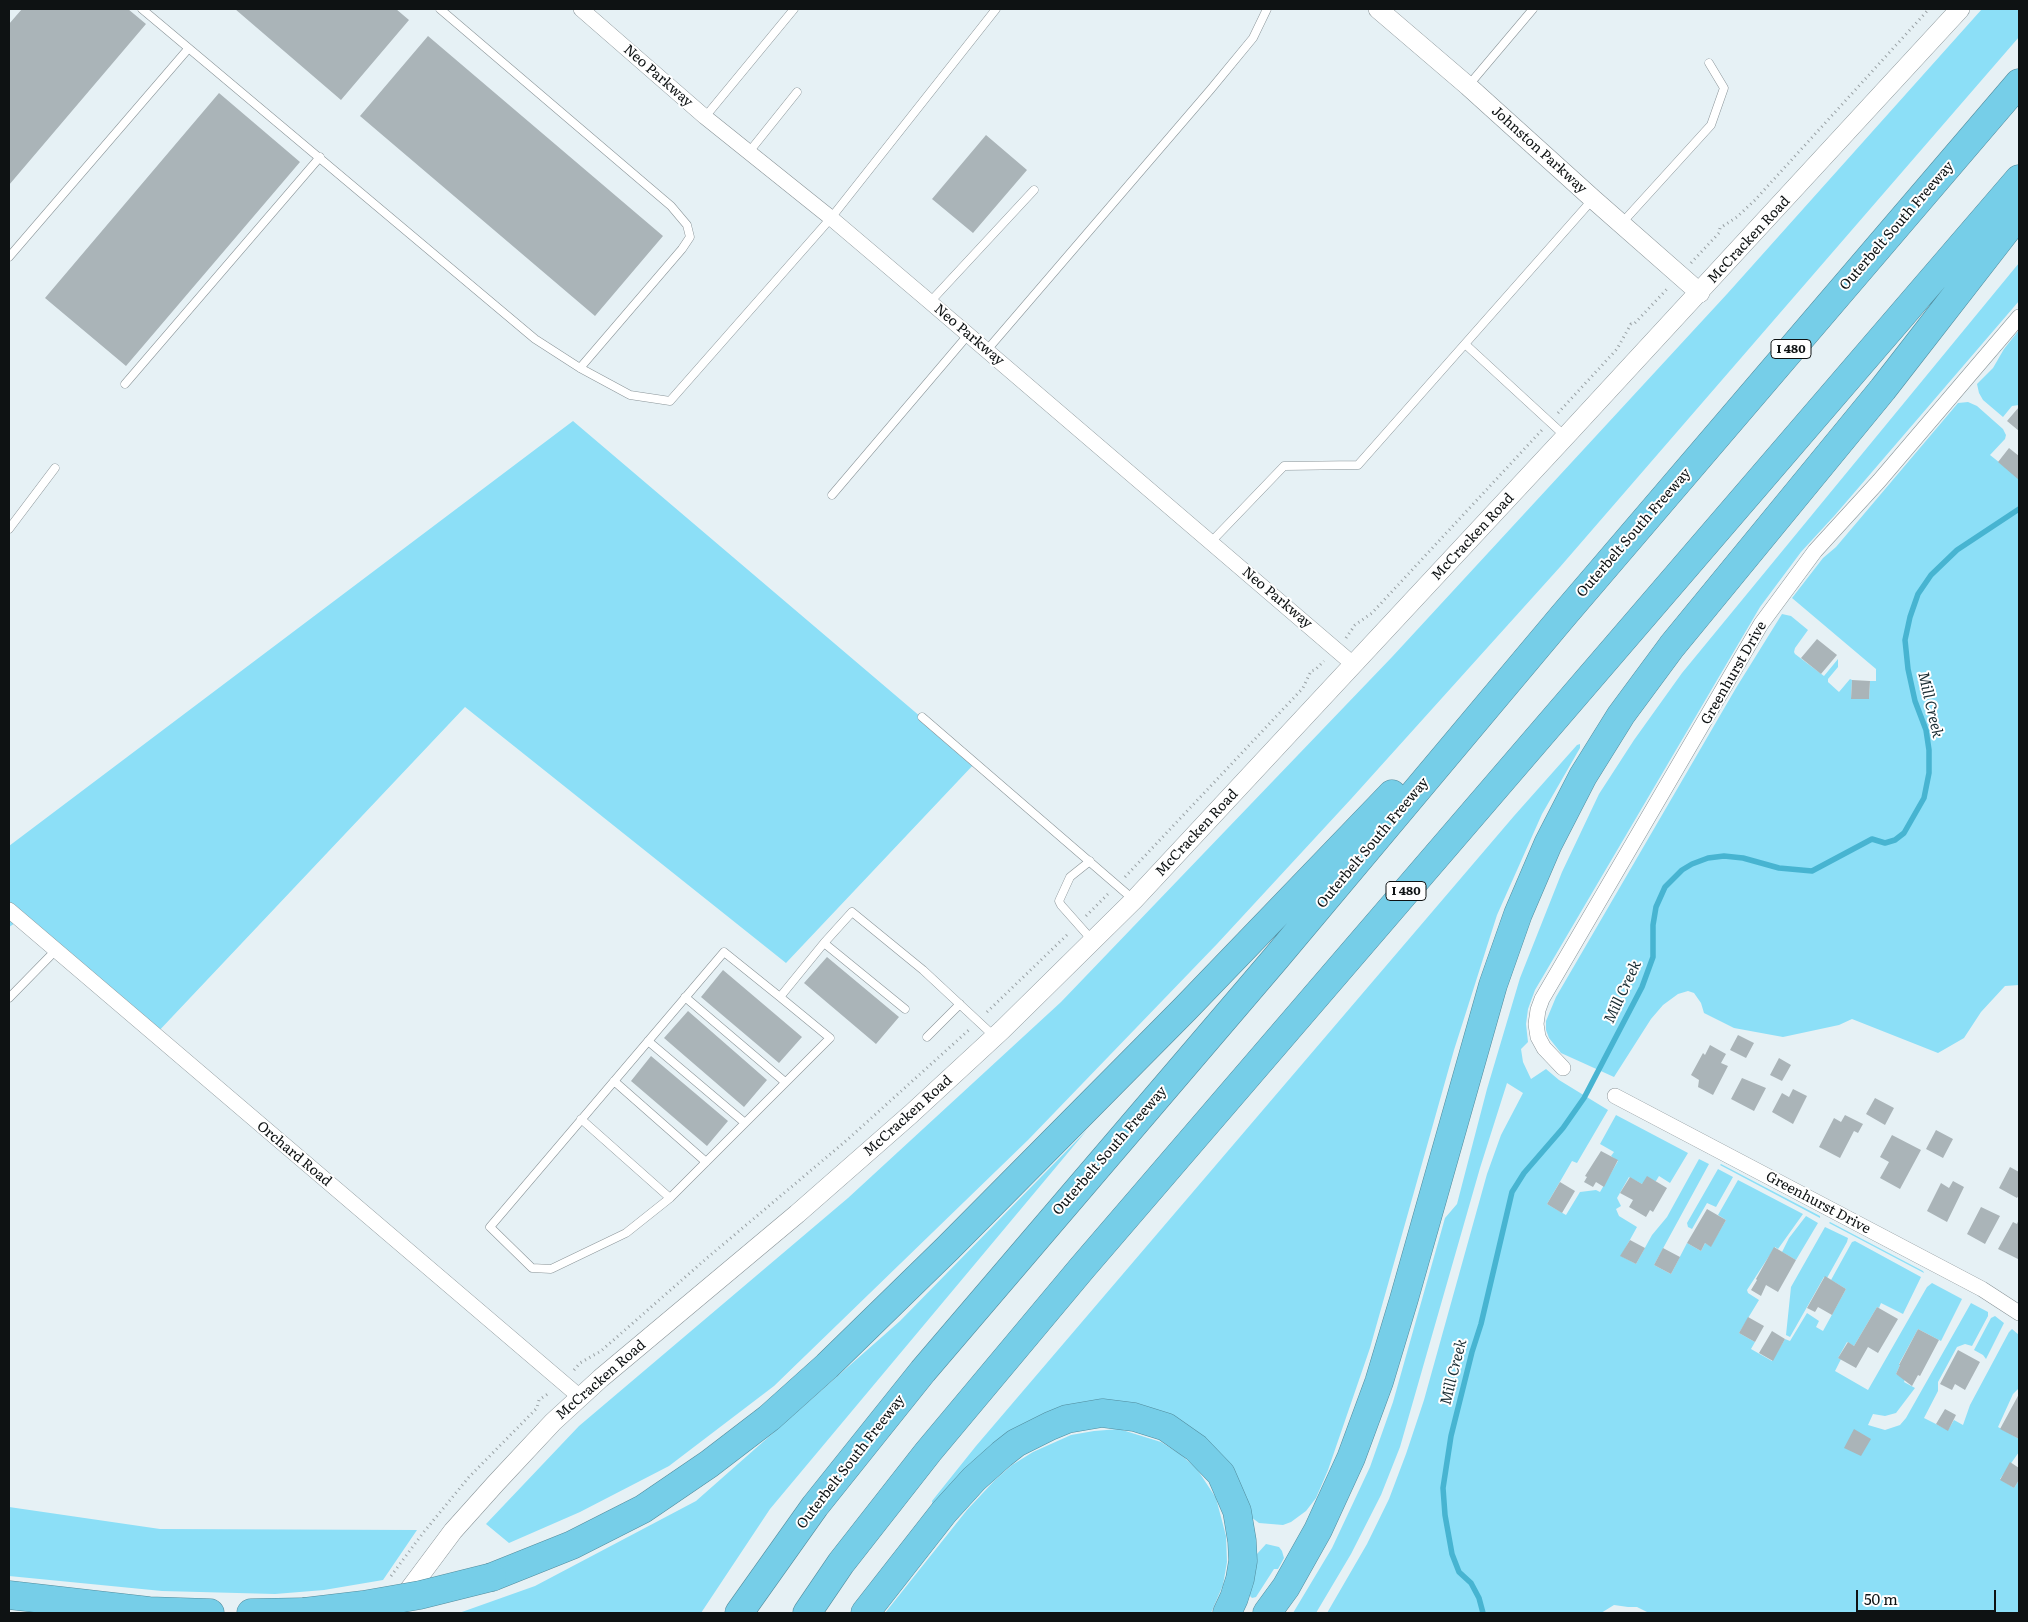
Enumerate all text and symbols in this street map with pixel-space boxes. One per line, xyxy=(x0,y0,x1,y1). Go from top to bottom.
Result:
street label: Neo Parkway xyxy=(620,41,696,111)
street label: Johnston Parkway xyxy=(1488,103,1590,197)
street label: Outerbelt South Freeway xyxy=(1836,158,1958,294)
street label: McCracken Road xyxy=(1704,193,1794,287)
street label: Neo Parkway xyxy=(930,301,1008,369)
road number: I 480 xyxy=(1771,339,1811,358)
street label: Outerbelt South Freeway xyxy=(1573,465,1695,601)
street label: McCracken Road xyxy=(1428,490,1518,584)
street label: Neo Parkway xyxy=(1238,564,1316,632)
street label: Greenhurst Drive xyxy=(1698,618,1770,728)
water label: Mill Creek xyxy=(1914,670,1946,740)
street label: Outerbelt South Freeway xyxy=(1313,774,1433,912)
street label: McCracken Road xyxy=(1152,786,1242,880)
road number: I 480 xyxy=(1386,881,1426,900)
water label: Mill Creek xyxy=(1601,958,1645,1026)
street label: McCracken Road xyxy=(860,1072,956,1160)
street label: Outerbelt South Freeway xyxy=(1049,1083,1171,1219)
street label: Orchard Road xyxy=(253,1118,335,1190)
street label: Greenhurst Drive xyxy=(1763,1168,1873,1238)
street label: McCracken Road xyxy=(553,1337,649,1423)
water label: Mill Creek xyxy=(1437,1337,1471,1407)
street label: Outerbelt South Freeway xyxy=(793,1392,909,1532)
scale bar xyxy=(1858,1580,1998,1612)
text: 50 m xyxy=(1864,1587,1898,1610)

